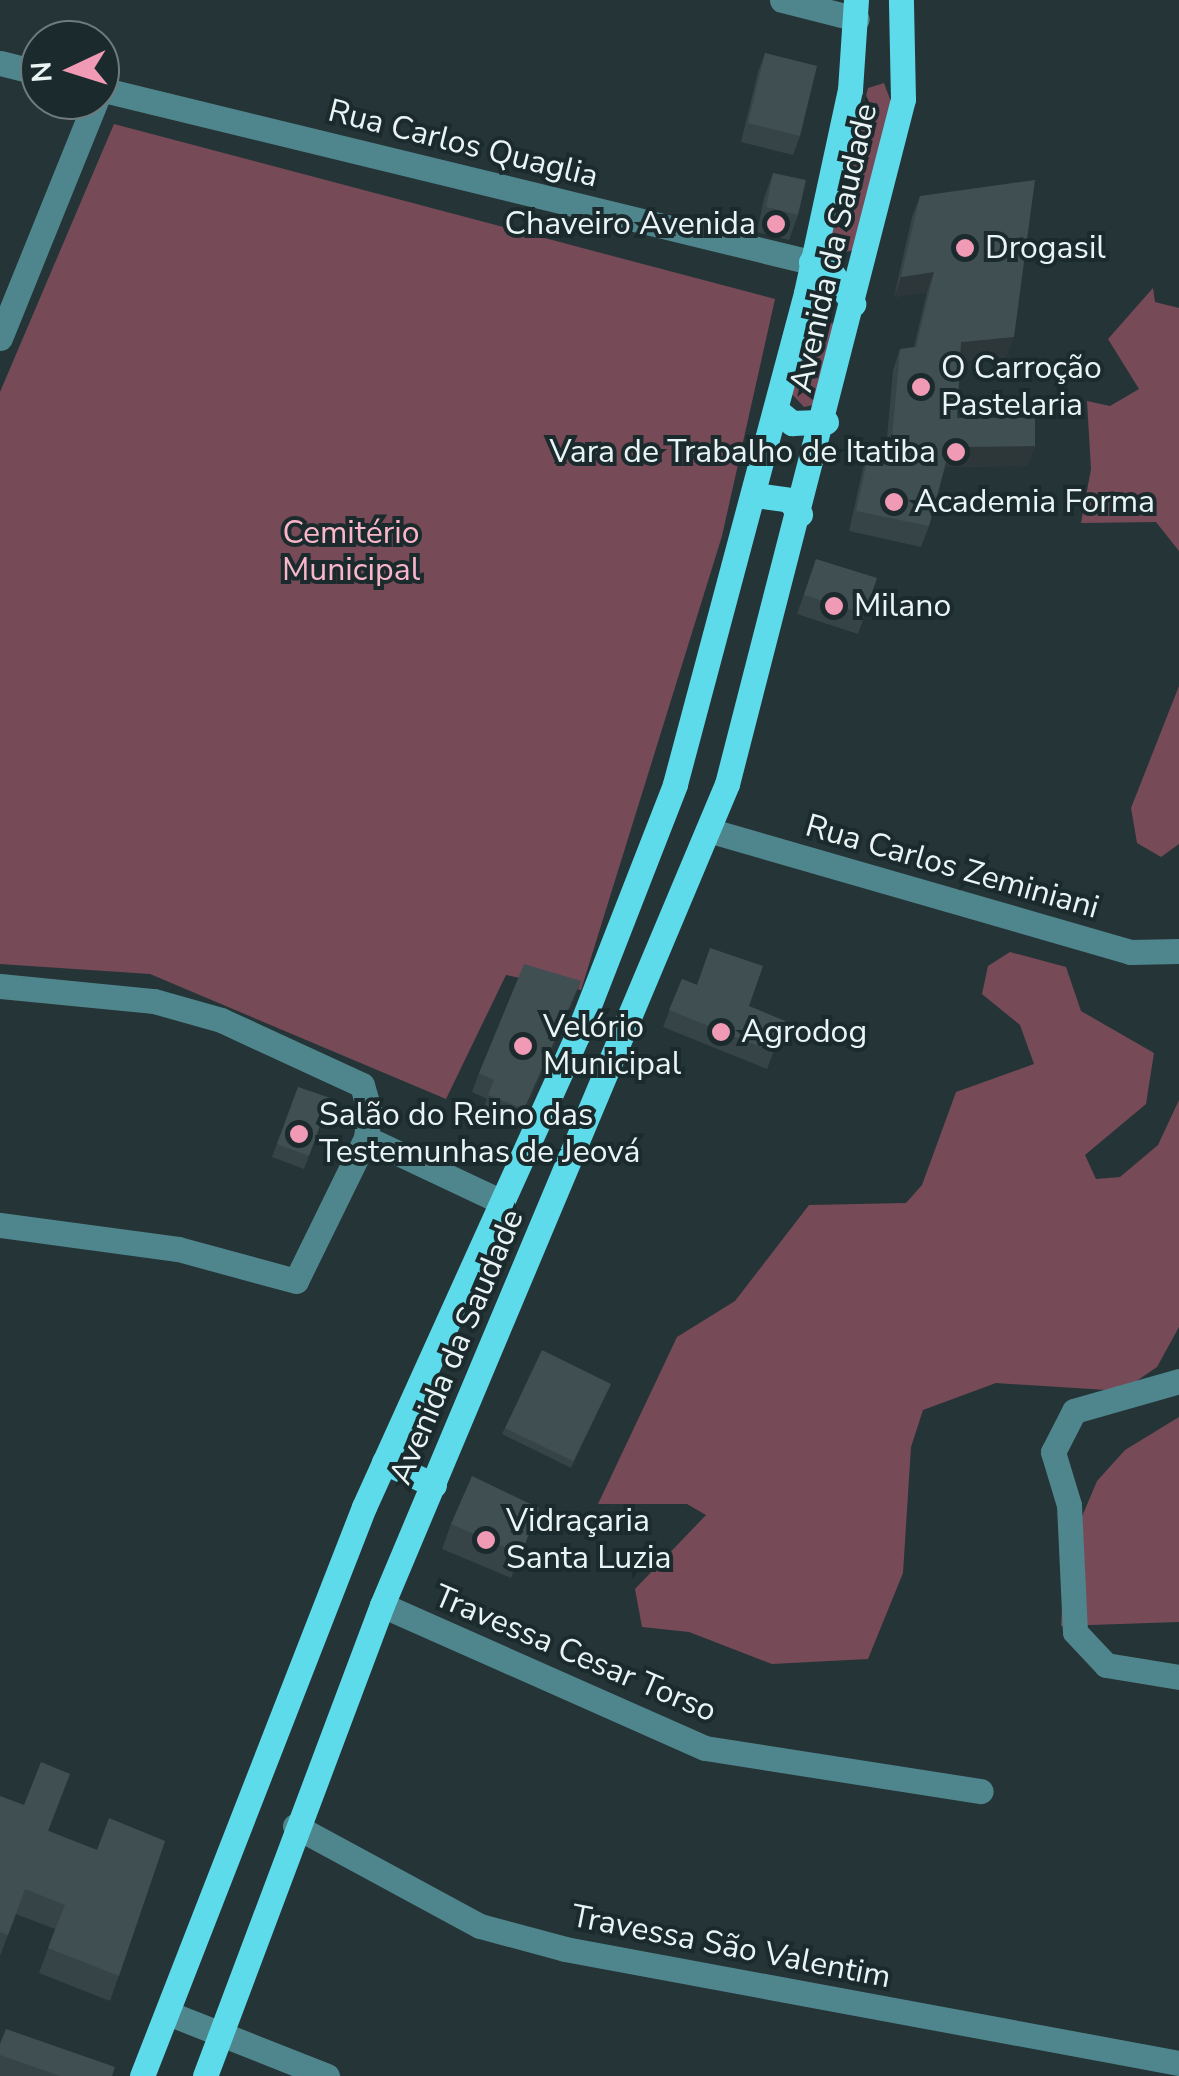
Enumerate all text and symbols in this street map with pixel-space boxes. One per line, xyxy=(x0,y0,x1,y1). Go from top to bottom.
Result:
north arrow xyxy=(20,20,120,120)
text: N xyxy=(22,60,62,84)
street label: Rua Carlos Quaglia xyxy=(324,92,602,196)
street label: Avenida da Saudade xyxy=(782,100,886,396)
place label: Chaveiro Avenida xyxy=(505,205,756,243)
marker: Chaveiro Avenida xyxy=(765,213,787,235)
place label: Drogasil xyxy=(985,229,1106,267)
marker: Drogasil xyxy=(954,237,976,259)
place label: O Carroção Pastelaria xyxy=(941,350,1102,425)
marker: O Carroção Pastelaria xyxy=(910,376,932,398)
place label: Vara de Trabalho de Itatiba xyxy=(550,433,936,471)
marker: Vara de Trabalho de Itatiba xyxy=(945,441,967,463)
place label: Academia Forma xyxy=(914,483,1155,521)
marker: Academia Forma xyxy=(883,491,905,513)
park label: Cemitério Municipal xyxy=(282,515,420,590)
place label: Milano xyxy=(854,587,951,625)
marker: Milano xyxy=(823,595,845,617)
street label: Rua Carlos Zeminiani xyxy=(801,807,1103,927)
place label: Velório Municipal xyxy=(543,1009,681,1084)
place label: Agrodog xyxy=(741,1013,867,1051)
marker: Agrodog xyxy=(710,1021,732,1043)
marker: Velório Municipal xyxy=(512,1035,534,1057)
place label: Salão do Reino das Testemunhas de Jeová xyxy=(319,1097,640,1172)
marker: Salão do Reino das Testemunhas de Jeová xyxy=(288,1123,310,1145)
street label: Avenida da Saudade xyxy=(382,1204,532,1490)
place label: Vidraçaria Santa Luzia xyxy=(506,1503,671,1578)
marker: Vidraçaria Santa Luzia xyxy=(475,1529,497,1551)
street label: Travessa Cesar Torso xyxy=(428,1577,722,1731)
street label: Travessa São Valentim xyxy=(568,1897,894,1997)

